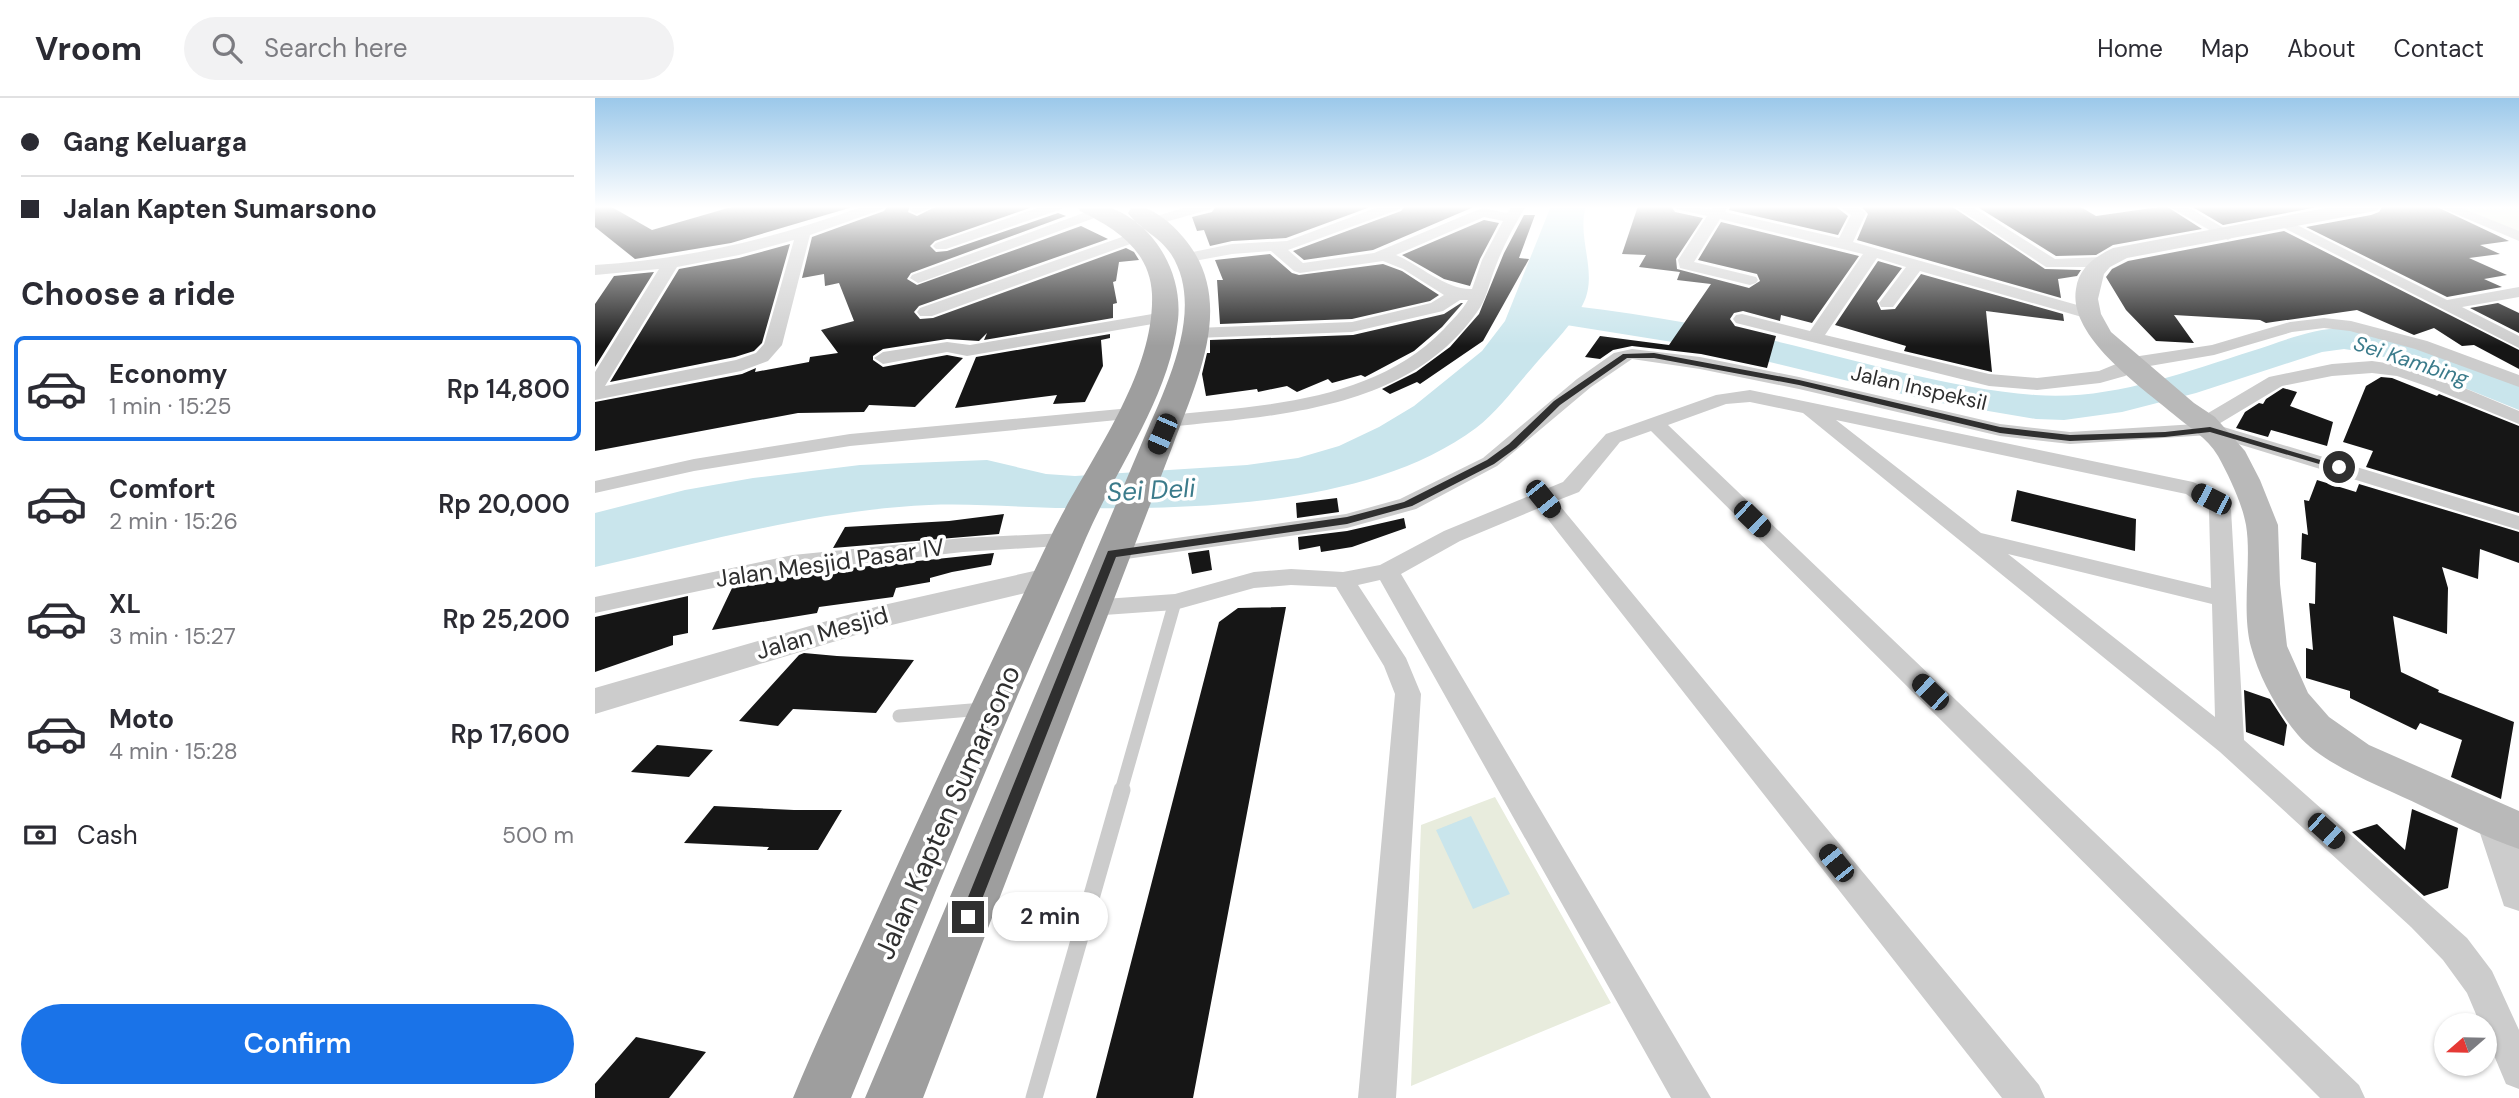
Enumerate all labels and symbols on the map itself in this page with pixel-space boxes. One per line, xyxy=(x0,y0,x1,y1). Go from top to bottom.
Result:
water label: Sei Kambing xyxy=(2350,329,2472,393)
street label: Jalan InspeksiI xyxy=(1848,359,1990,417)
car xyxy=(1145,411,1180,457)
route start xyxy=(2323,451,2355,483)
water label: Sei Deli xyxy=(1106,471,1197,509)
car xyxy=(1522,476,1565,522)
car xyxy=(2188,480,2235,518)
car xyxy=(1730,497,1775,541)
street label: Jalan Mesjid Pasar IV xyxy=(713,531,946,594)
street label: Jalan Mesjid xyxy=(752,599,892,666)
street label: Jalan Kapten Sumarsono xyxy=(866,659,1029,965)
car xyxy=(1908,670,1953,714)
car xyxy=(2304,809,2349,853)
car xyxy=(1815,840,1858,886)
callout: 2 min xyxy=(993,892,1108,942)
route end xyxy=(952,901,984,933)
north arrow xyxy=(2434,1013,2497,1076)

